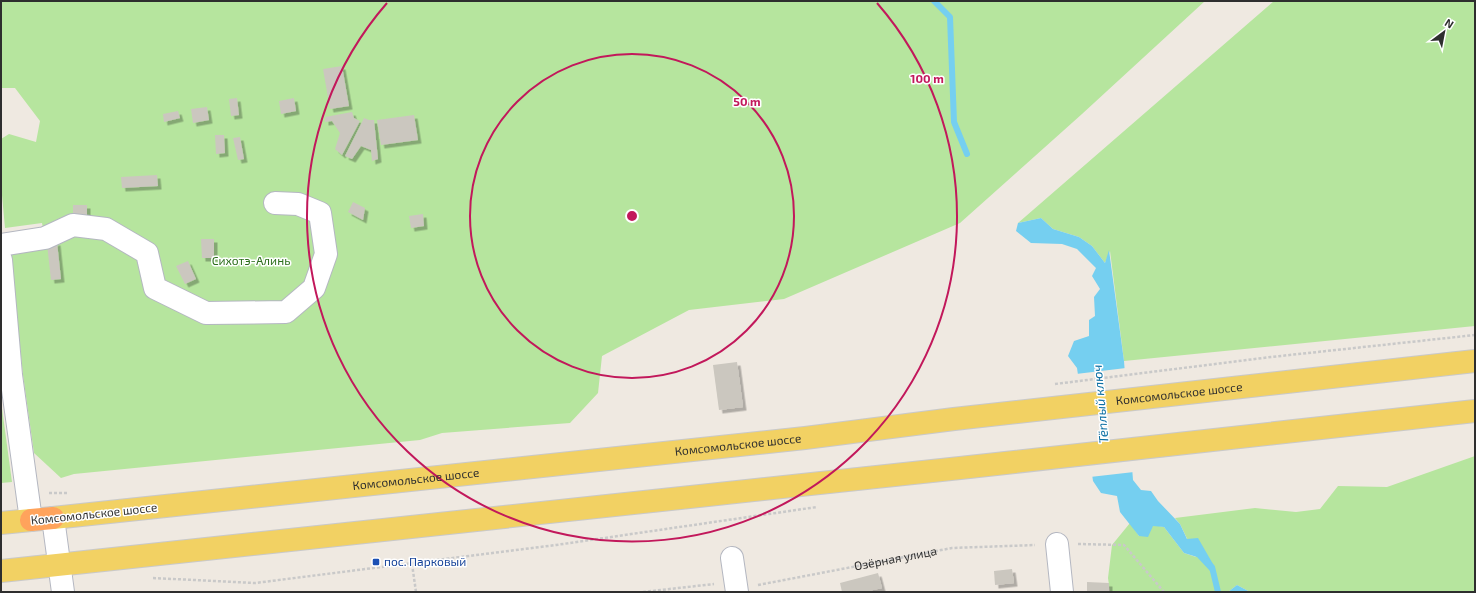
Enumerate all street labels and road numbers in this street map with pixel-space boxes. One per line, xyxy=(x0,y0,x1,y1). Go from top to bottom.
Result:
street label: Комсомольское шоссе xyxy=(1115,379,1243,407)
street label: Комсомольское шоссе xyxy=(674,430,802,458)
street label: Комсомольское шоссе xyxy=(352,465,480,492)
street label: Комсомольское шоссе xyxy=(30,499,158,527)
street label: Озёрная улица xyxy=(853,543,938,573)

